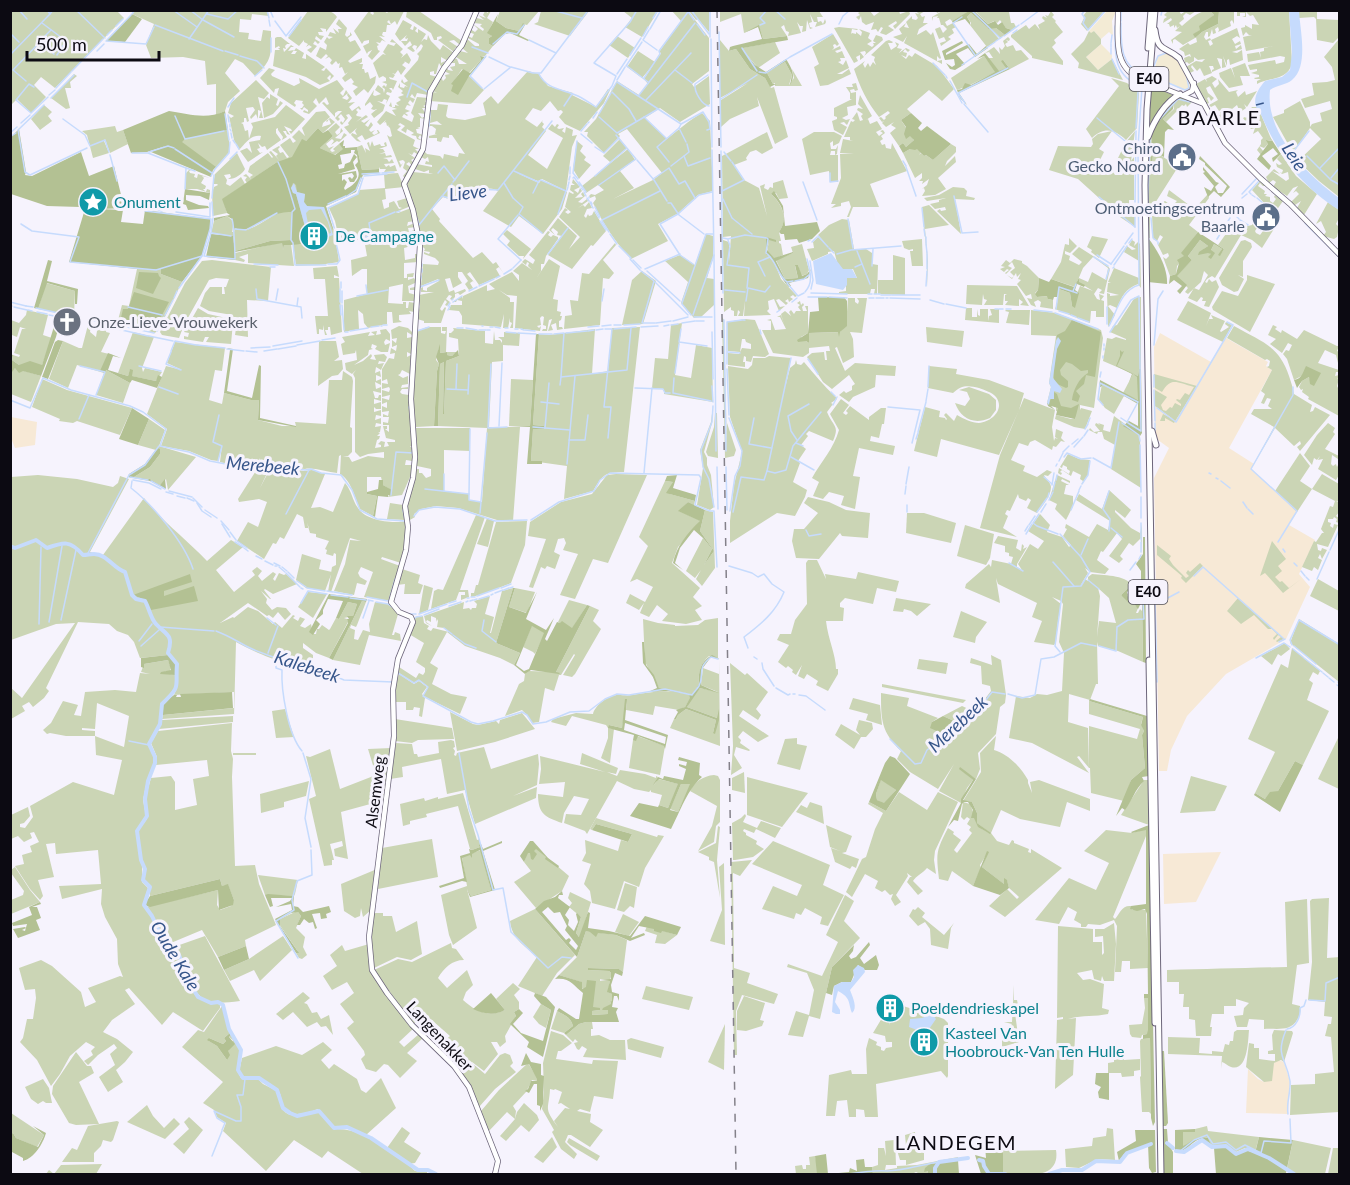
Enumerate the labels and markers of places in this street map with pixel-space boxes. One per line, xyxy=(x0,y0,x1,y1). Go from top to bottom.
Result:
place label: Chiro Gecko Noord xyxy=(1068,138,1161,175)
public building icon: Chiro Gecko Noord xyxy=(1166,141,1198,173)
place icon: Onument xyxy=(77,186,109,218)
place label: Onument xyxy=(114,192,181,211)
place label: Ontmoetingscentrum Baarle xyxy=(1095,198,1245,235)
public building icon: Ontmoetingscentrum Baarle xyxy=(1250,201,1282,233)
building icon: De Campagne xyxy=(298,220,330,252)
place label: De Campagne xyxy=(335,226,434,245)
church icon: Onze-Lieve-Vrouwekerk xyxy=(51,306,83,338)
place label: Onze-Lieve-Vrouwekerk xyxy=(88,312,259,331)
building icon: Poeldendrieskapel xyxy=(874,992,906,1024)
place label: Poeldendrieskapel xyxy=(911,998,1039,1017)
place label: Kasteel Van Hoobrouck-Van Ten Hulle xyxy=(945,1023,1125,1060)
building icon: Kasteel Van Hoobrouck-Van Ten Hulle xyxy=(908,1026,940,1058)

